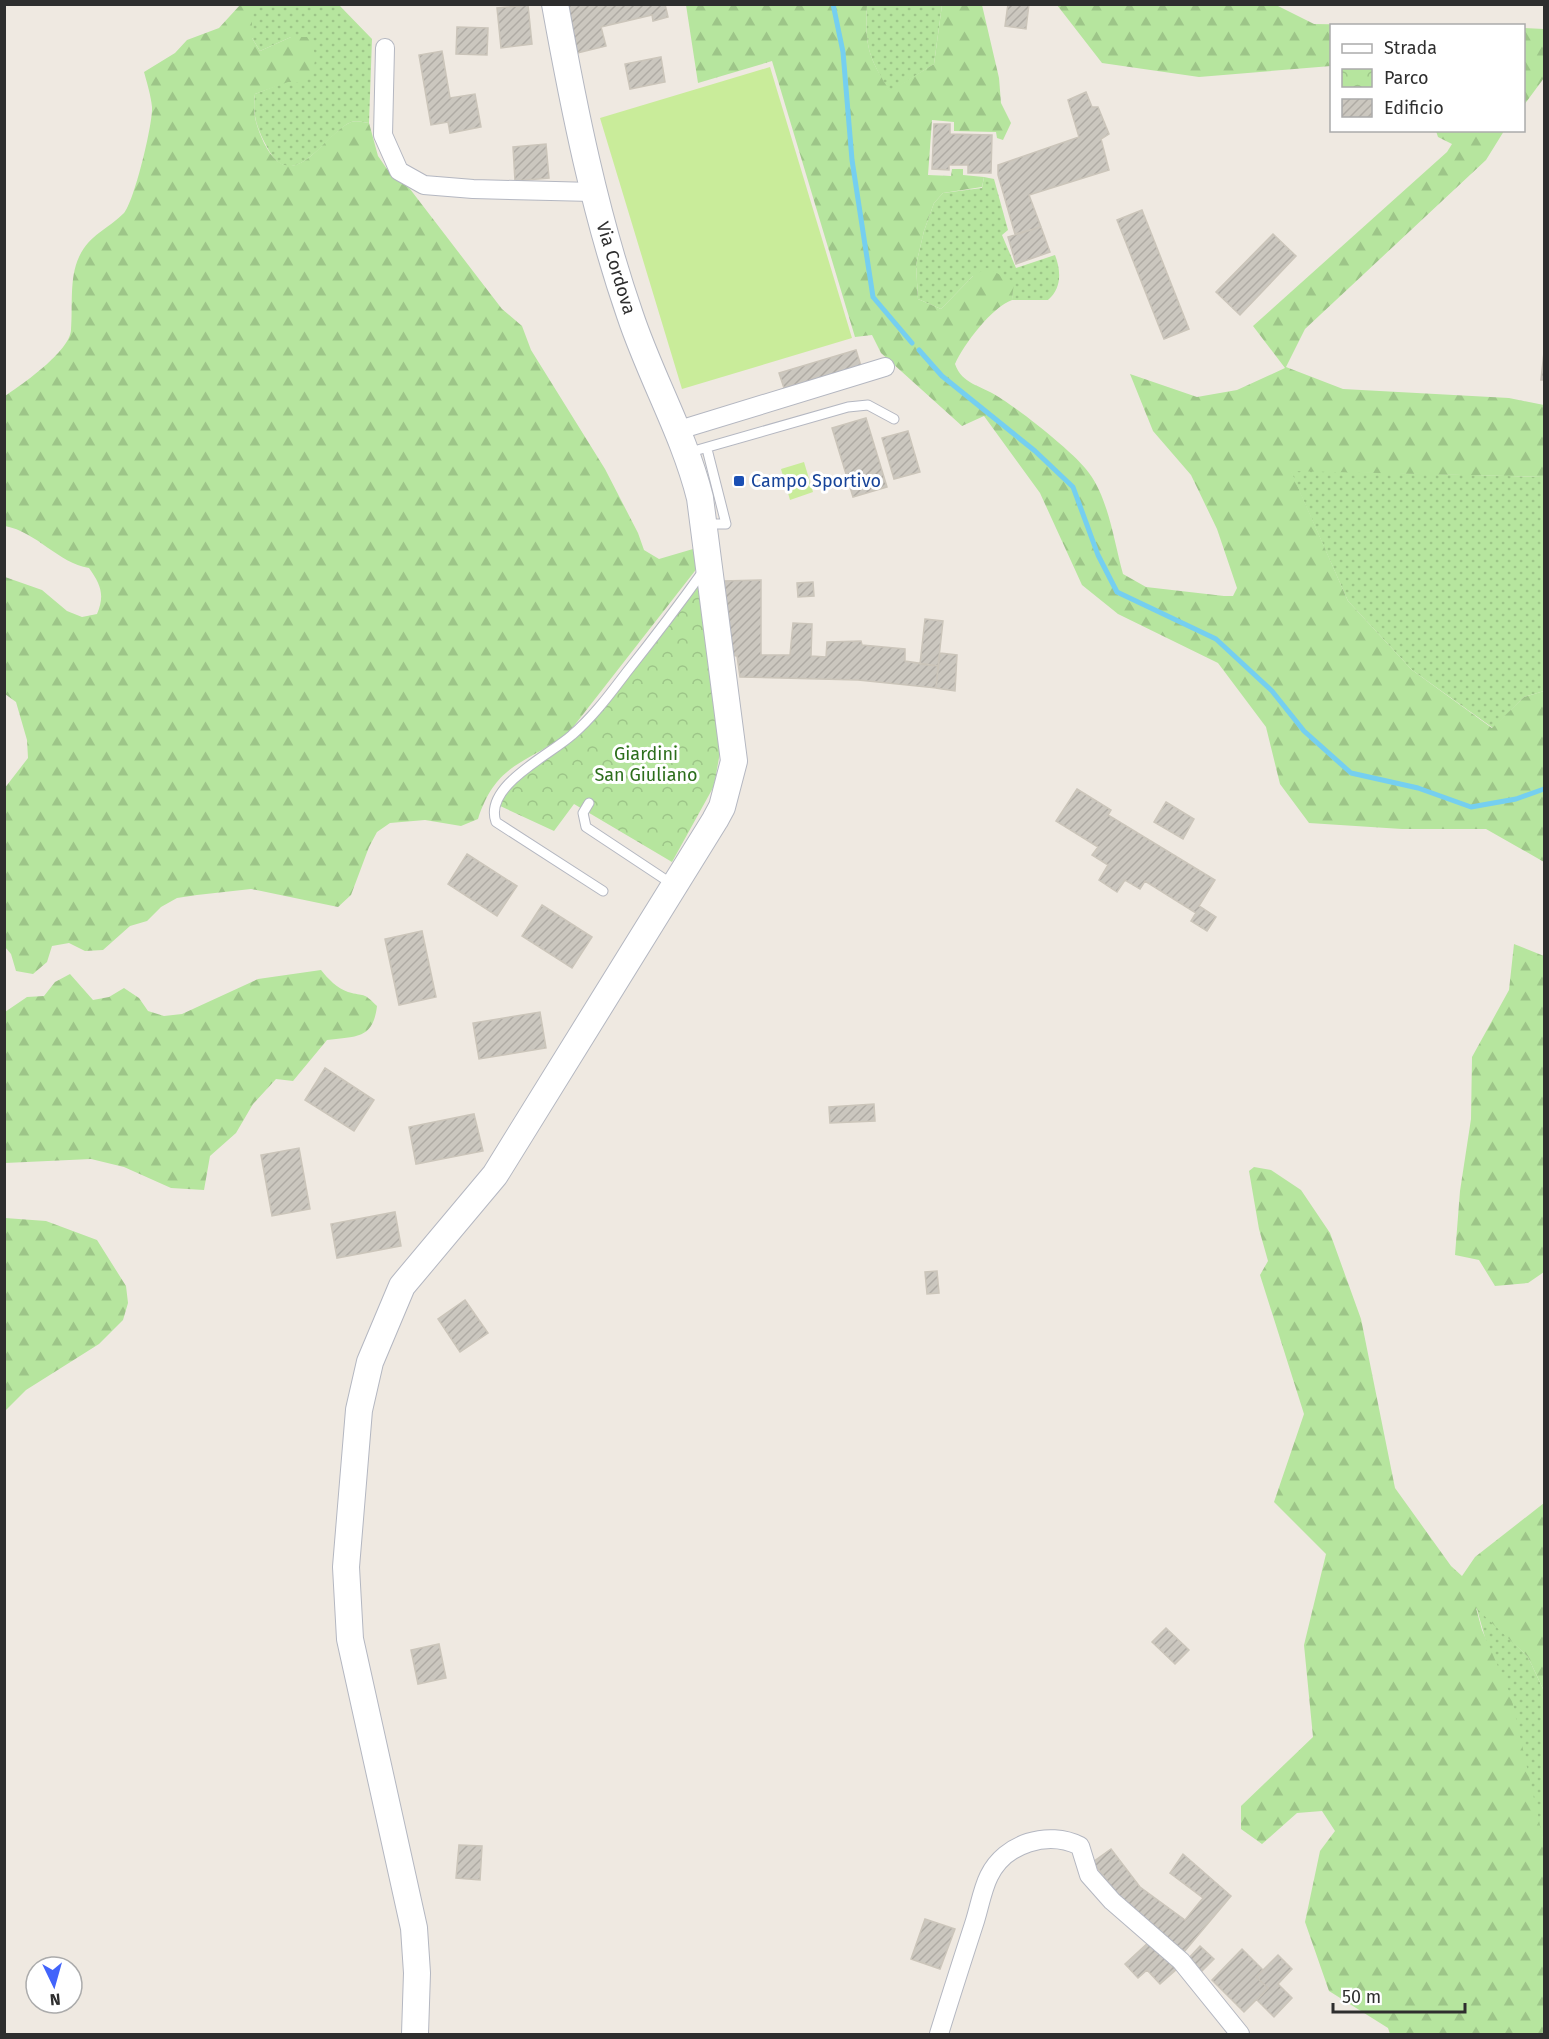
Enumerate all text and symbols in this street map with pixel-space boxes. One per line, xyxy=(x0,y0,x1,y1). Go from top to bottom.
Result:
legend xyxy=(1330,24,1525,132)
text: Strada xyxy=(1384,37,1437,59)
text: Parco xyxy=(1384,67,1428,89)
text: Edificio xyxy=(1384,97,1444,119)
street label: Via Cordova xyxy=(591,219,641,317)
place label: Campo Sportivo xyxy=(751,470,881,492)
marker: Campo Sportivo xyxy=(732,474,746,488)
park label: Giardini San Giuliano xyxy=(594,743,698,786)
north arrow xyxy=(24,1955,84,2015)
scale bar xyxy=(1333,1976,1465,2014)
text: 50 m xyxy=(1342,1986,1381,2008)
text: N xyxy=(49,1990,61,2009)

